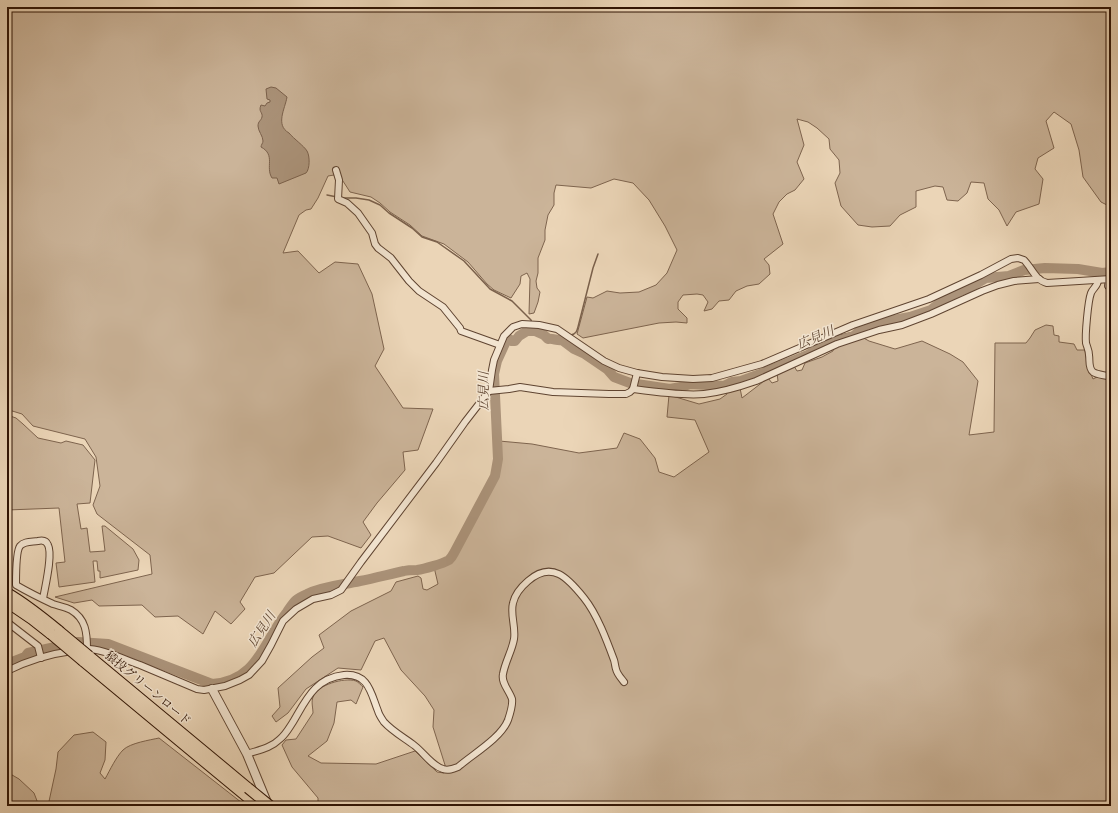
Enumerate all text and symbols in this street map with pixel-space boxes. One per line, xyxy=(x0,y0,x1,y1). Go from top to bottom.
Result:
water label: 広見川 xyxy=(795,323,838,352)
water label: 広見川 xyxy=(477,370,491,411)
water label: 広見川 xyxy=(245,608,279,650)
street label: 猿投グリーンロード xyxy=(102,648,194,728)

